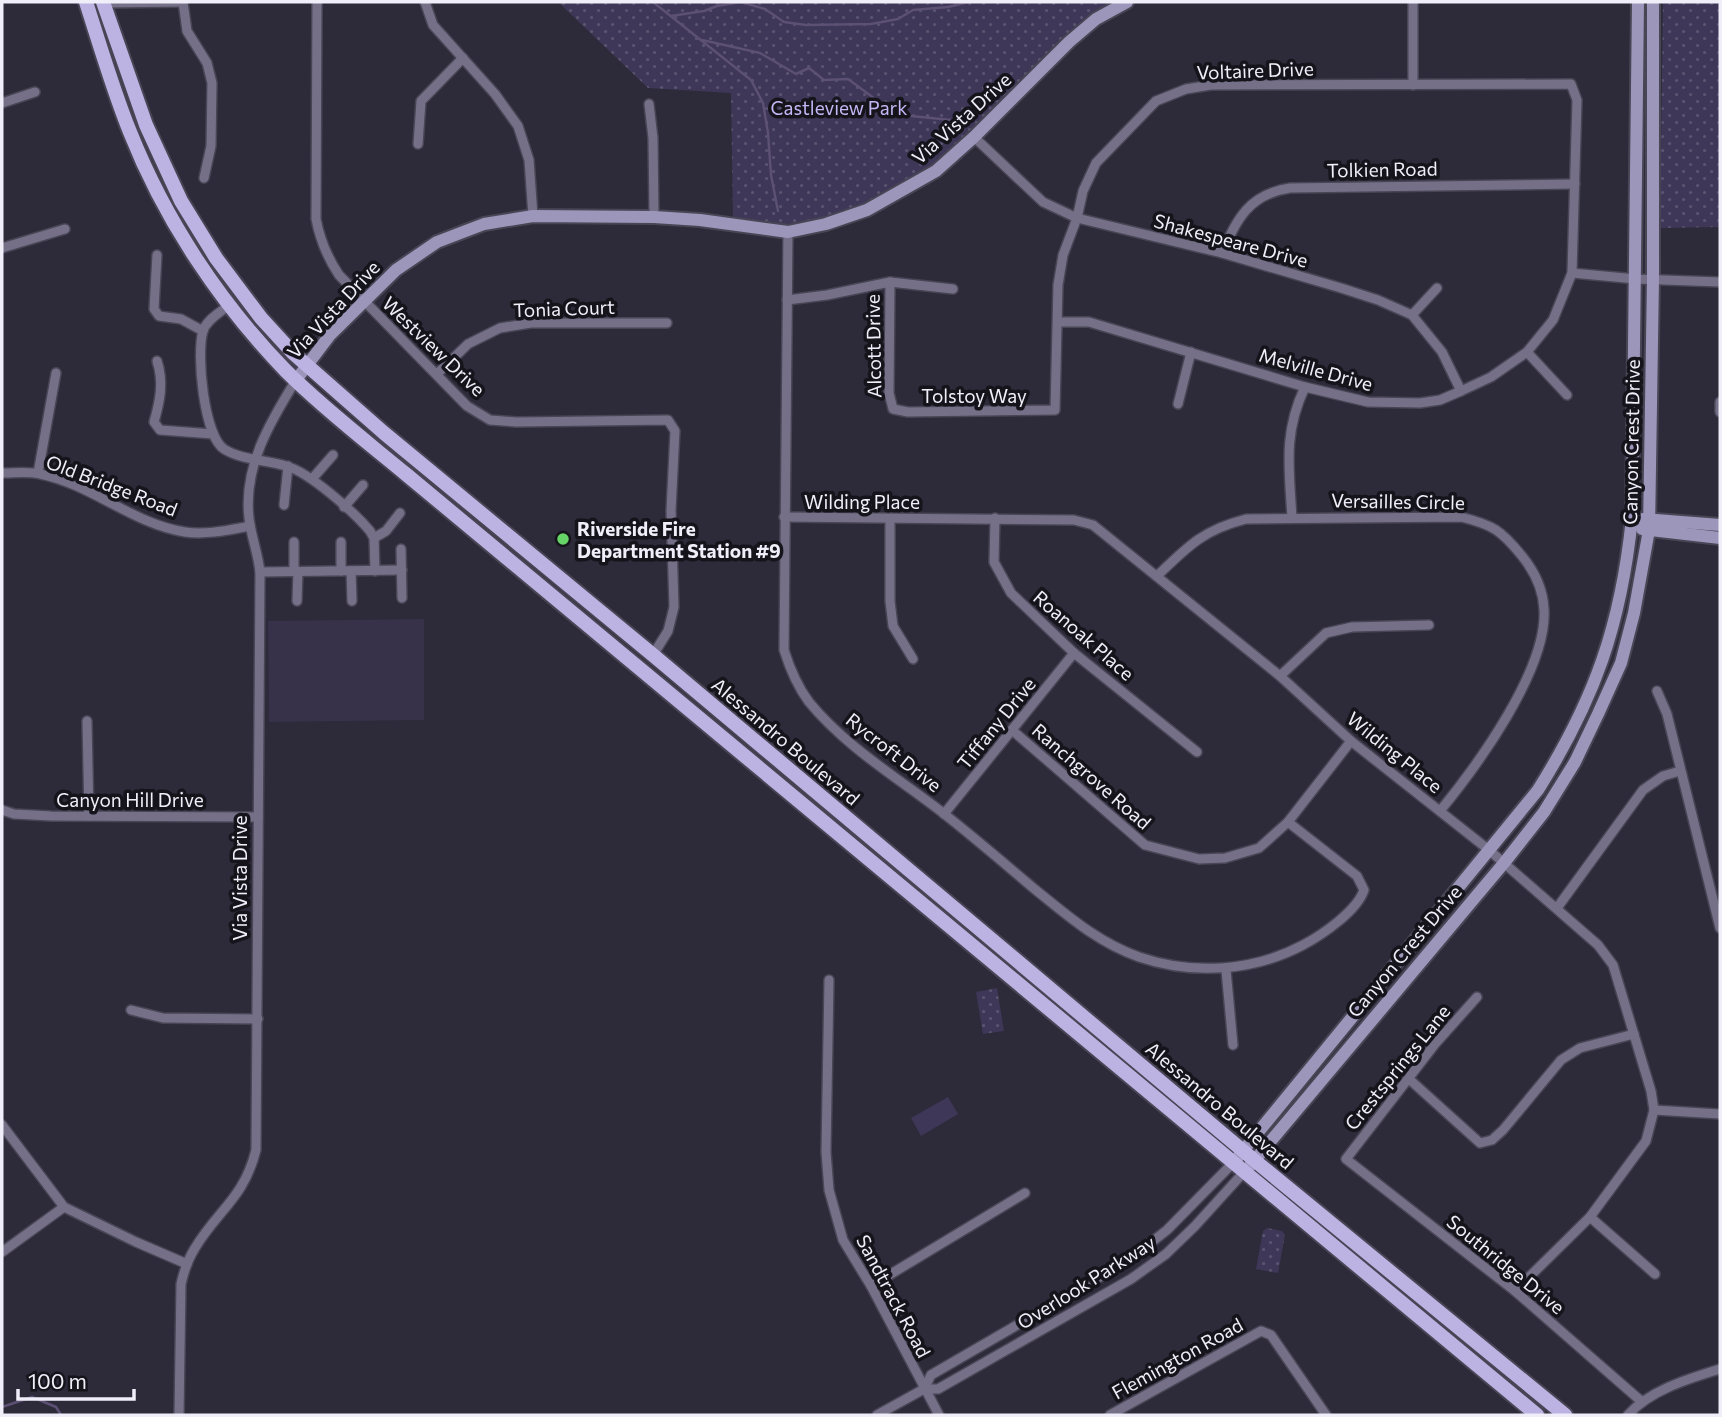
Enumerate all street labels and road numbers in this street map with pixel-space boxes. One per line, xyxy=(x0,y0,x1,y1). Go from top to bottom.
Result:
street label: Voltaire Drive xyxy=(1196,56,1314,84)
street label: Via Vista Drive xyxy=(907,68,1015,168)
street label: Tolkien Road xyxy=(1326,157,1438,181)
street label: Shakespeare Drive xyxy=(1151,208,1311,272)
street label: Via Vista Drive xyxy=(282,255,384,363)
street label: Westview Drive xyxy=(378,291,490,401)
street label: Alcott Drive xyxy=(861,294,885,398)
street label: Tonia Court xyxy=(513,295,615,321)
street label: Melville Drive xyxy=(1257,343,1375,395)
street label: Canyon Crest Drive xyxy=(1618,359,1644,525)
street label: Tolstoy Way xyxy=(921,384,1027,407)
street label: Old Bridge Road xyxy=(43,449,181,521)
street label: Versailles Circle xyxy=(1331,488,1465,514)
street label: Wilding Place xyxy=(804,490,920,513)
street label: Roanoak Place xyxy=(1029,585,1139,685)
street label: Alessandro Boulevard xyxy=(707,672,865,810)
street label: Tiffany Drive xyxy=(952,672,1040,774)
street label: Wilding Place xyxy=(1343,707,1447,797)
street label: Rycroft Drive xyxy=(842,708,946,796)
street label: Ranchgrove Road xyxy=(1028,718,1156,834)
street label: Canyon Hill Drive xyxy=(56,788,204,811)
street label: Via Vista Drive xyxy=(228,815,251,941)
street label: Canyon Crest Drive xyxy=(1342,880,1466,1022)
street label: Crestsprings Lane xyxy=(1340,1000,1454,1134)
street label: Alessandro Boulevard xyxy=(1141,1036,1299,1174)
street label: Southridge Drive xyxy=(1442,1209,1570,1319)
street label: Overlook Parkway xyxy=(1013,1230,1159,1334)
street label: Sandtrack Road xyxy=(852,1231,936,1361)
street label: Flemington Road xyxy=(1107,1312,1247,1404)

